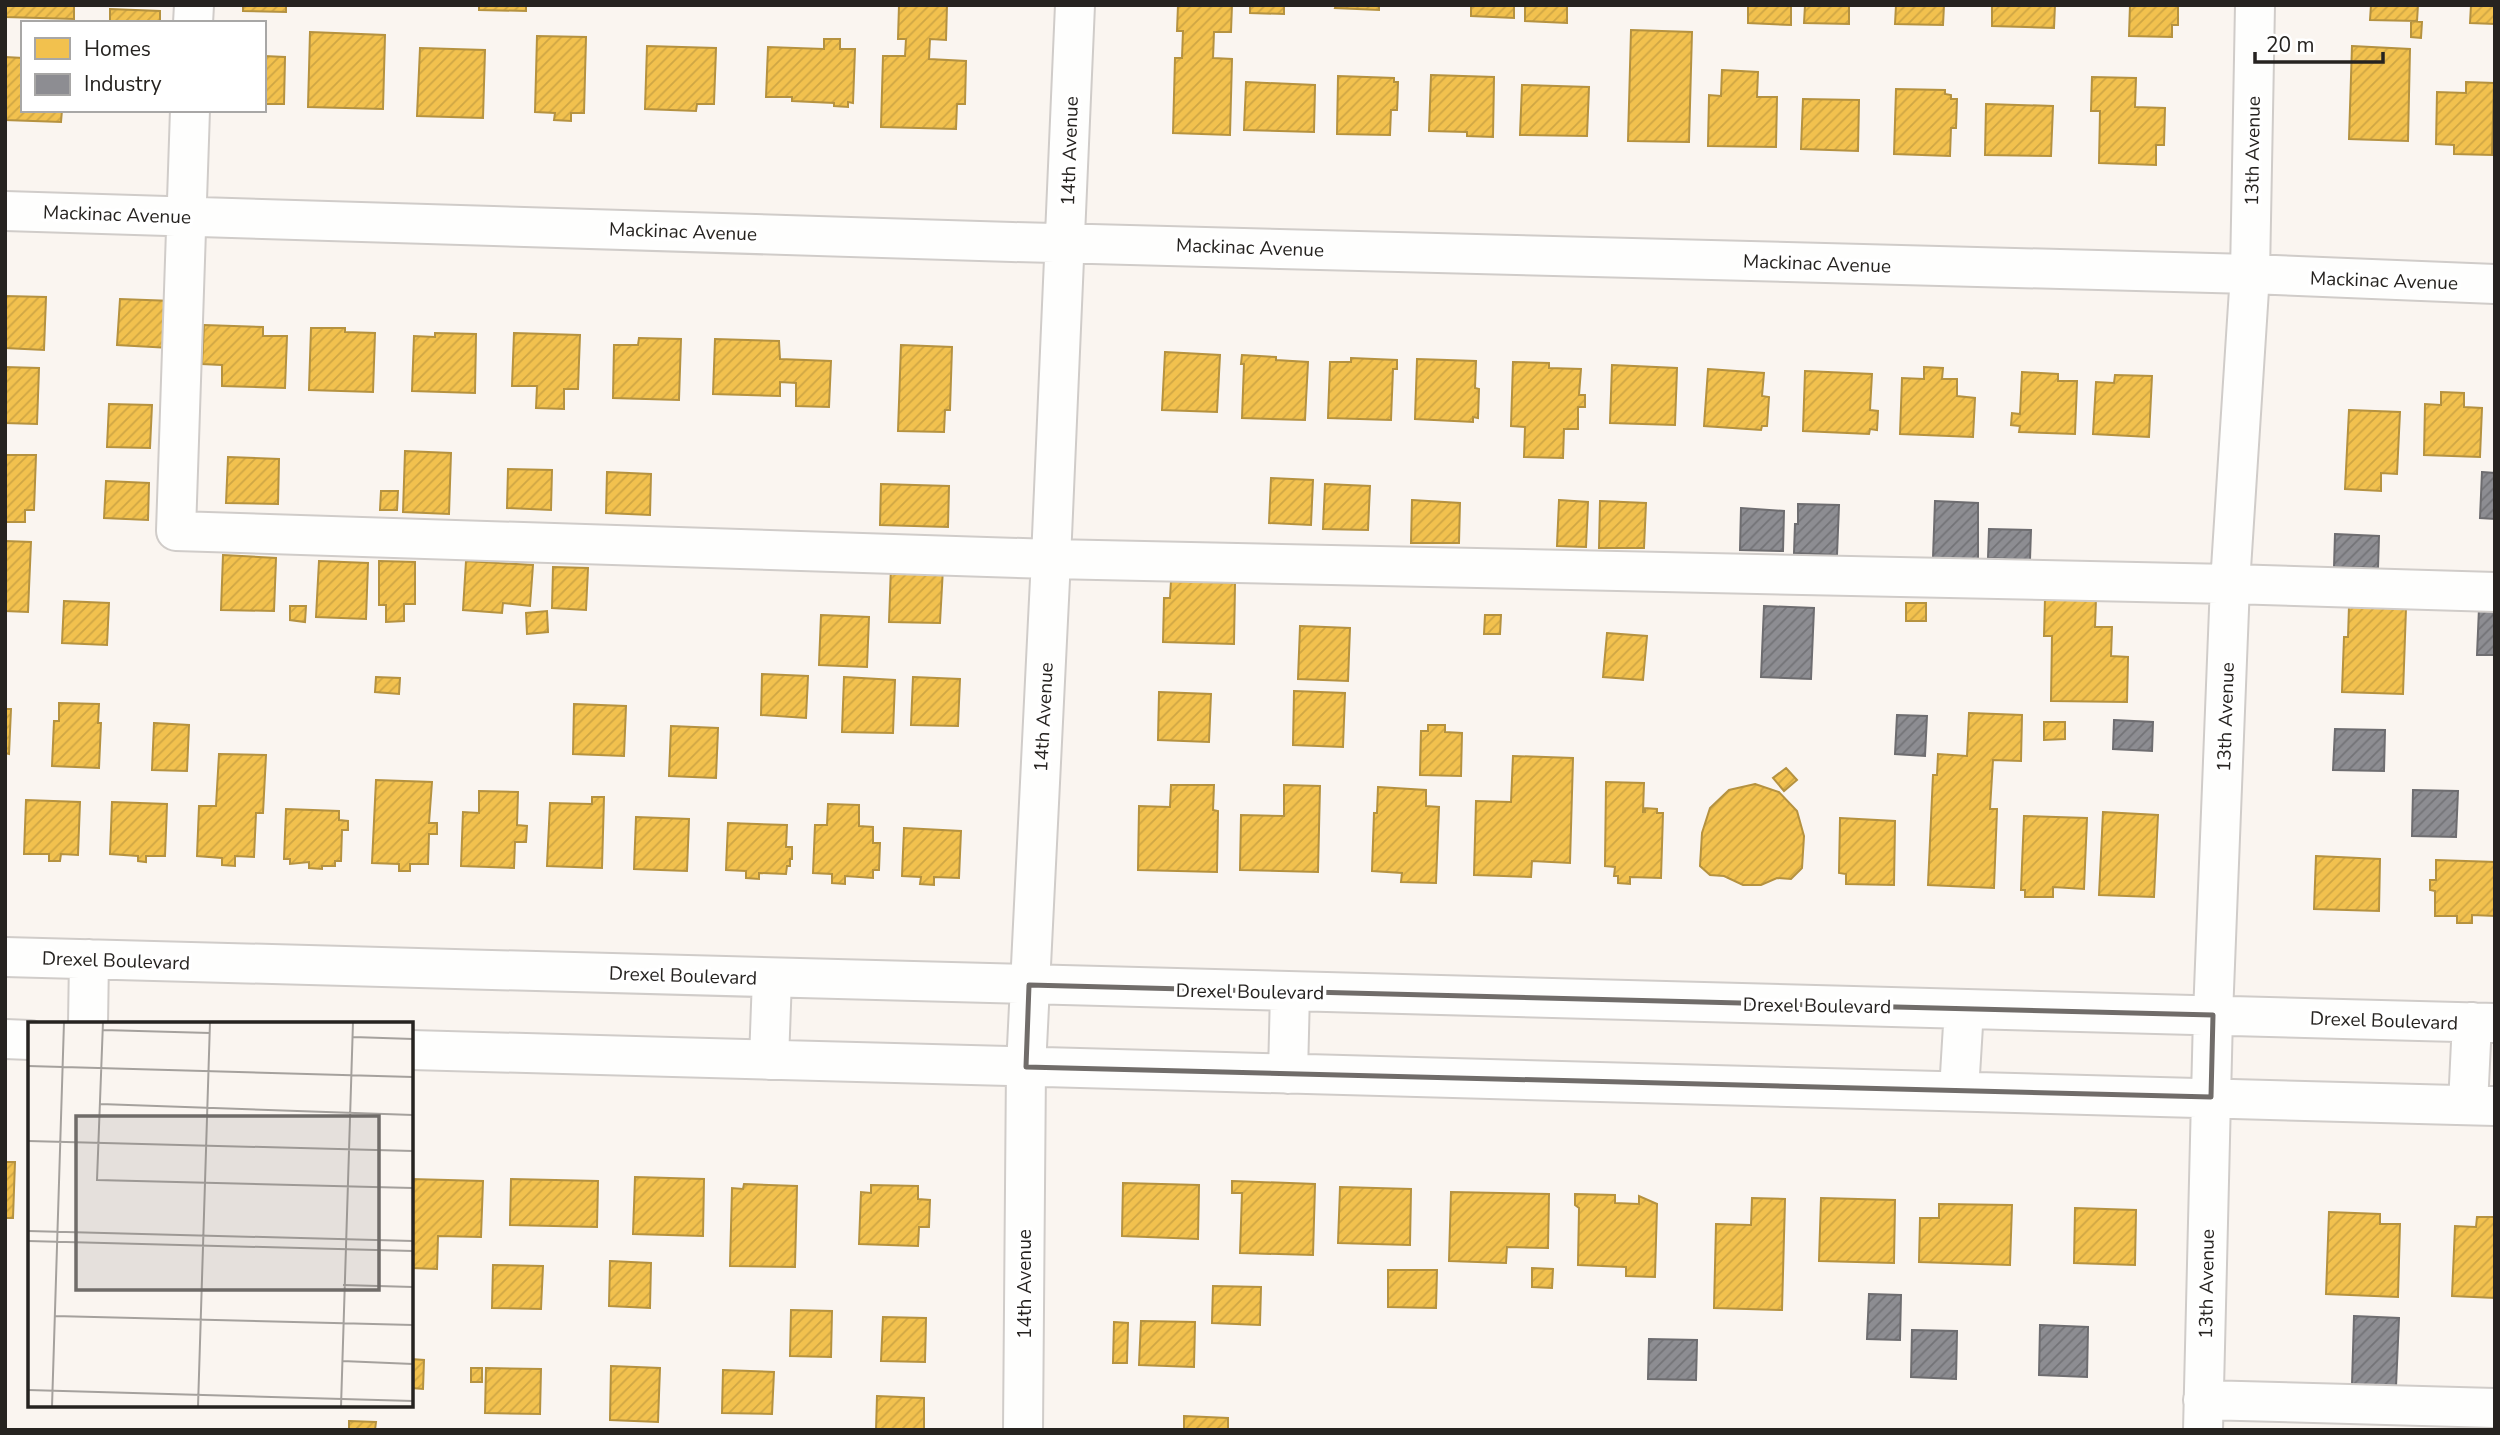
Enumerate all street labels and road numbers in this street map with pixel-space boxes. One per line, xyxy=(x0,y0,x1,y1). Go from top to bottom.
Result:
street label: 14th Avenue xyxy=(1055,96,1085,206)
street label: 13th Avenue xyxy=(2239,96,2267,206)
street label: Mackinac Avenue xyxy=(42,199,191,231)
street label: Mackinac Avenue xyxy=(608,216,757,248)
street label: Mackinac Avenue xyxy=(1175,232,1324,264)
street label: Mackinac Avenue xyxy=(1742,248,1891,280)
street label: Mackinac Avenue xyxy=(2309,265,2458,297)
street label: 14th Avenue xyxy=(1028,662,1060,773)
street label: 13th Avenue xyxy=(2211,662,2241,772)
street label: Drexel Boulevard xyxy=(41,945,190,977)
street label: Drexel Boulevard xyxy=(608,960,757,992)
street label: Drexel Boulevard xyxy=(1176,978,1324,1006)
street label: Drexel Boulevard xyxy=(1743,992,1891,1020)
street label: Drexel Boulevard xyxy=(2309,1005,2458,1037)
street label: 14th Avenue xyxy=(1012,1229,1038,1339)
street label: 13th Avenue xyxy=(2193,1229,2221,1339)

